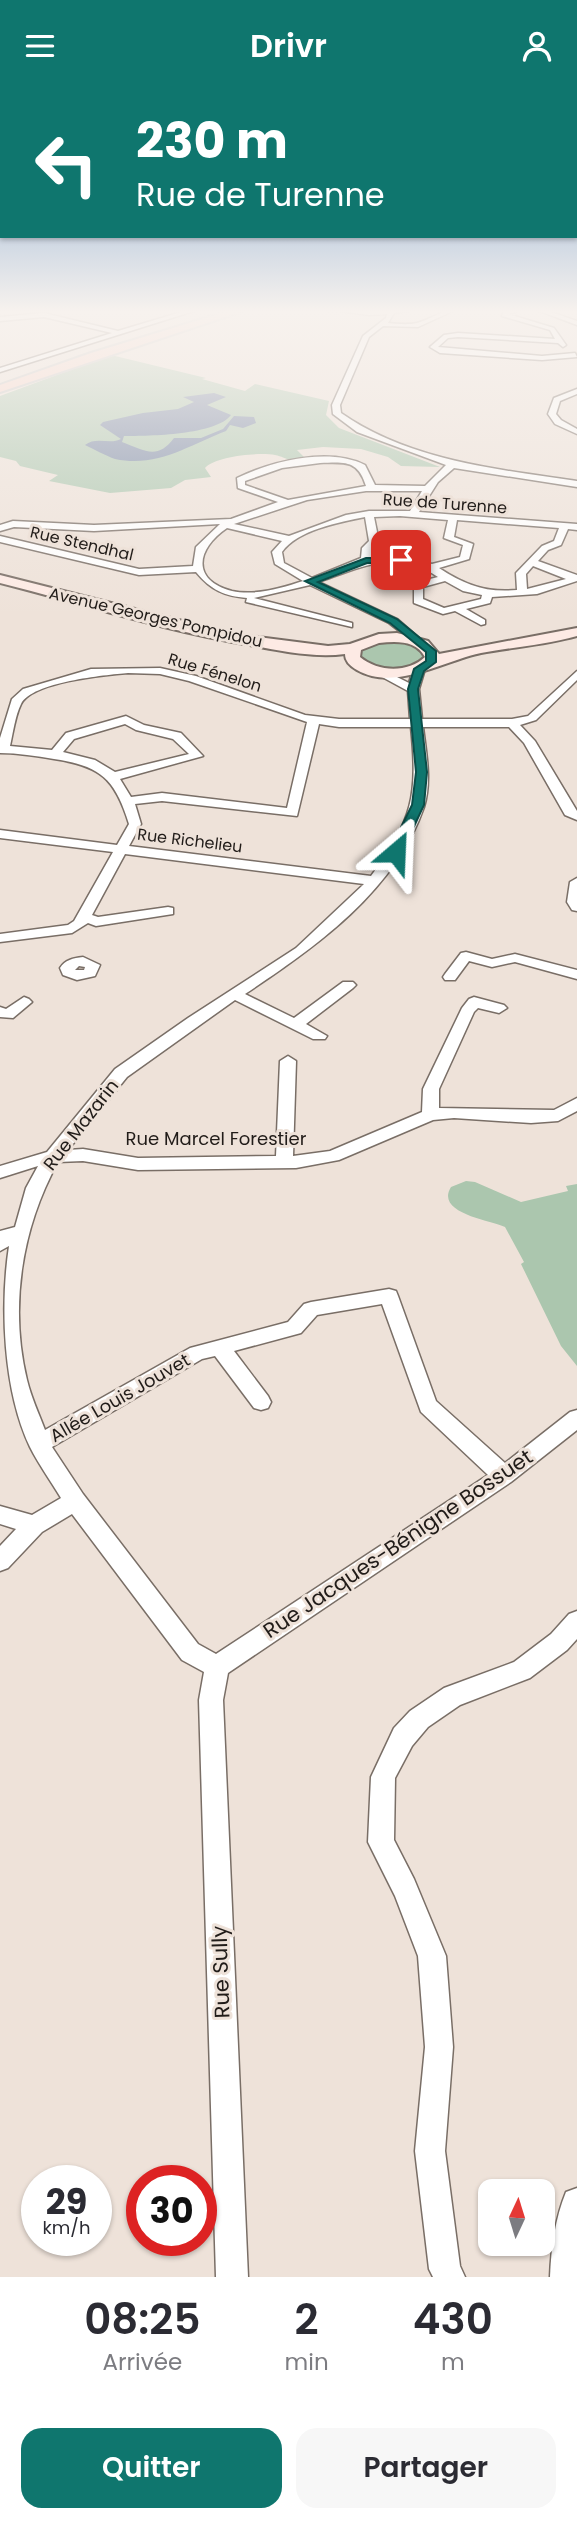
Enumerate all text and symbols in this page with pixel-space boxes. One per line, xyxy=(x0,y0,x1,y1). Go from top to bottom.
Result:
text: Drivr xyxy=(250,23,327,68)
icon: menu xyxy=(21,27,59,65)
icon: person xyxy=(518,27,556,65)
text: 230 m xyxy=(136,107,288,175)
icon: left xyxy=(21,119,112,210)
text: Rue de Turenne xyxy=(136,172,385,217)
street label: Rue de Turenne xyxy=(382,488,508,519)
street label: Rue Stendhal xyxy=(28,520,136,567)
pin xyxy=(371,530,431,590)
icon: arrive xyxy=(382,541,420,579)
street label: Avenue Georges Pompidou xyxy=(47,582,265,653)
street label: Rue Fénelon xyxy=(165,647,264,698)
position arrow xyxy=(359,815,433,889)
street label: Rue Richelieu xyxy=(136,823,244,858)
street label: Rue Mazarin xyxy=(37,1074,124,1175)
street label: Rue Marcel Forestier xyxy=(126,1126,307,1151)
street label: Allée Louis Jouvet xyxy=(45,1347,194,1448)
street label: Rue Jacques-Bénigne Bossuet xyxy=(257,1442,538,1645)
street label: Rue Sully xyxy=(204,1925,237,2019)
speed limit sign: 30 xyxy=(126,2165,217,2256)
text: 29 xyxy=(46,2177,87,2226)
north arrow xyxy=(478,2179,555,2256)
map controls xyxy=(478,2179,555,2256)
text: km/h xyxy=(43,2215,90,2240)
text: 08:25 xyxy=(84,2290,200,2349)
text: 2 xyxy=(295,2290,319,2349)
text: 430 xyxy=(413,2290,493,2349)
text: Arrivée xyxy=(102,2346,182,2378)
text: min xyxy=(285,2346,329,2378)
text: m xyxy=(441,2346,465,2378)
button: Quitter xyxy=(21,2428,282,2508)
button: Partager xyxy=(296,2428,556,2508)

